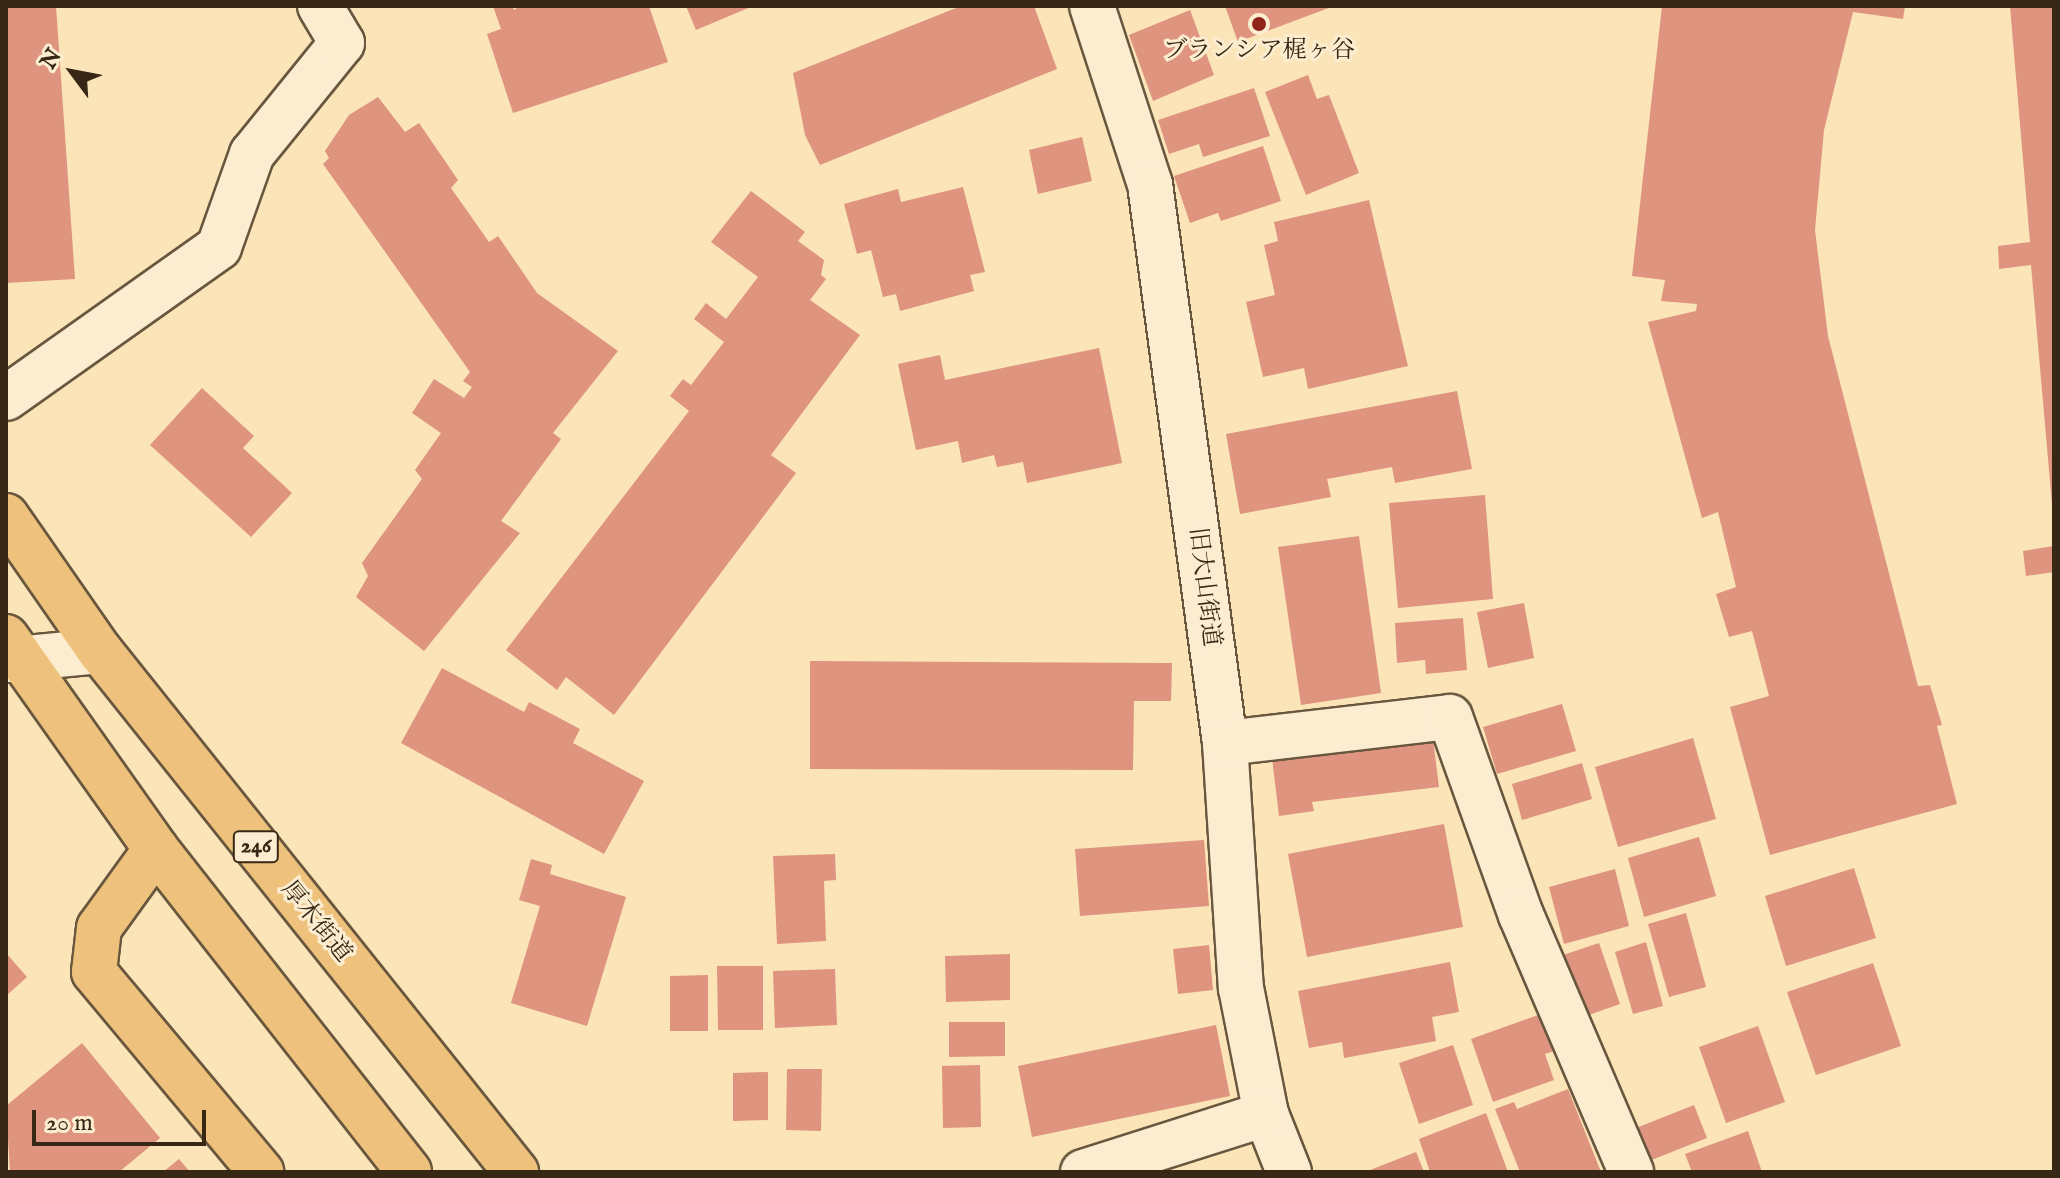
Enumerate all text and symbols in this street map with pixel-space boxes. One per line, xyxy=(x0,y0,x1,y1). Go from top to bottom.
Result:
marker: ブランシア梶ヶ谷 xyxy=(1250,15,1268,33)
north arrow xyxy=(32,32,112,112)
place label: ブランシア梶ヶ谷 xyxy=(1163,37,1355,65)
text: N xyxy=(35,44,69,75)
street label: 旧大山街道 xyxy=(1182,526,1226,648)
road number: 246 xyxy=(232,829,280,865)
street label: 厚木街道 xyxy=(275,876,357,968)
scale bar xyxy=(36,1094,210,1144)
text: 20 m xyxy=(46,1108,93,1139)

